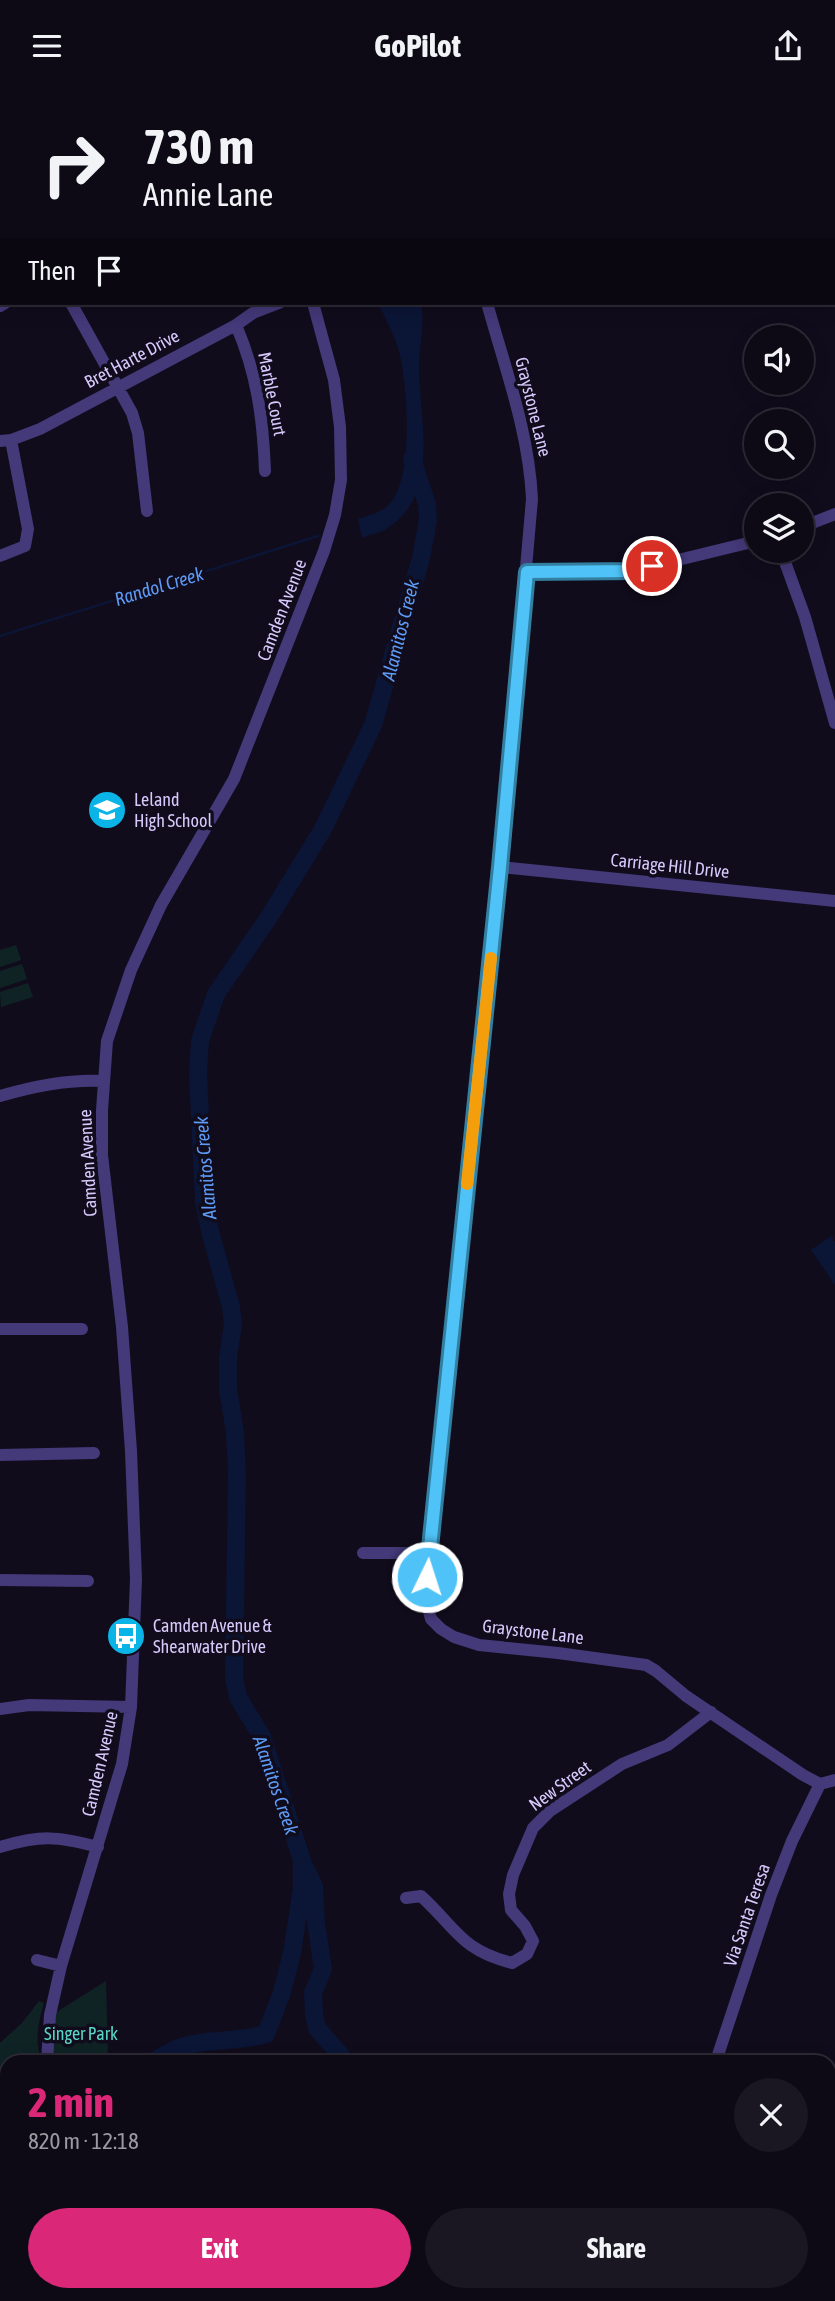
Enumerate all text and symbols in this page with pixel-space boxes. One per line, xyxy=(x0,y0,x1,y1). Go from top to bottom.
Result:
icon: menu xyxy=(28,27,66,65)
text: GoPilot xyxy=(374,27,461,64)
icon: share xyxy=(769,27,807,65)
text: 730 m xyxy=(143,118,254,174)
icon: right xyxy=(28,119,119,210)
text: Annie Lane xyxy=(143,176,273,213)
icon: arrive xyxy=(90,252,128,290)
text: Then xyxy=(28,256,76,286)
street label: Bret Harte Drive xyxy=(81,325,183,392)
map controls xyxy=(744,325,814,563)
button: sound xyxy=(744,325,814,395)
street label: Marble Court xyxy=(254,350,291,438)
street label: Graystone Lane xyxy=(511,355,556,459)
button: search xyxy=(744,409,814,479)
button: layers xyxy=(744,493,814,563)
pin xyxy=(622,536,682,596)
icon: arrive xyxy=(633,547,671,585)
street label: Camden Avenue xyxy=(253,556,311,664)
water label: Randol Creek xyxy=(112,562,207,610)
water label: Alamitos Creek xyxy=(377,577,423,684)
school or university icon: Leland High School xyxy=(86,789,128,831)
place label: Leland High School xyxy=(134,789,212,831)
street label: Carriage Hill Drive xyxy=(610,849,730,882)
street label: Camden Avenue xyxy=(74,1109,101,1217)
water label: Alamitos Creek xyxy=(189,1115,221,1221)
position arrow xyxy=(390,1540,464,1614)
bus stop icon: Camden Avenue & Shearwater Drive xyxy=(105,1615,147,1657)
place label: Camden Avenue & Shearwater Drive xyxy=(153,1615,273,1657)
street label: Graystone Lane xyxy=(481,1615,585,1648)
street label: Camden Avenue xyxy=(77,1709,122,1818)
water label: Alamitos Creek xyxy=(248,1732,303,1838)
street label: New Street xyxy=(525,1756,595,1815)
street label: Via Santa Teresa xyxy=(719,1861,774,1969)
park label: Singer Park xyxy=(44,2023,118,2044)
text: 2 min xyxy=(28,2078,114,2126)
button: close xyxy=(734,2078,808,2152)
text: 820 m · 12:18 xyxy=(28,2128,139,2154)
button: Exit xyxy=(28,2208,411,2288)
button: Share xyxy=(425,2208,808,2288)

